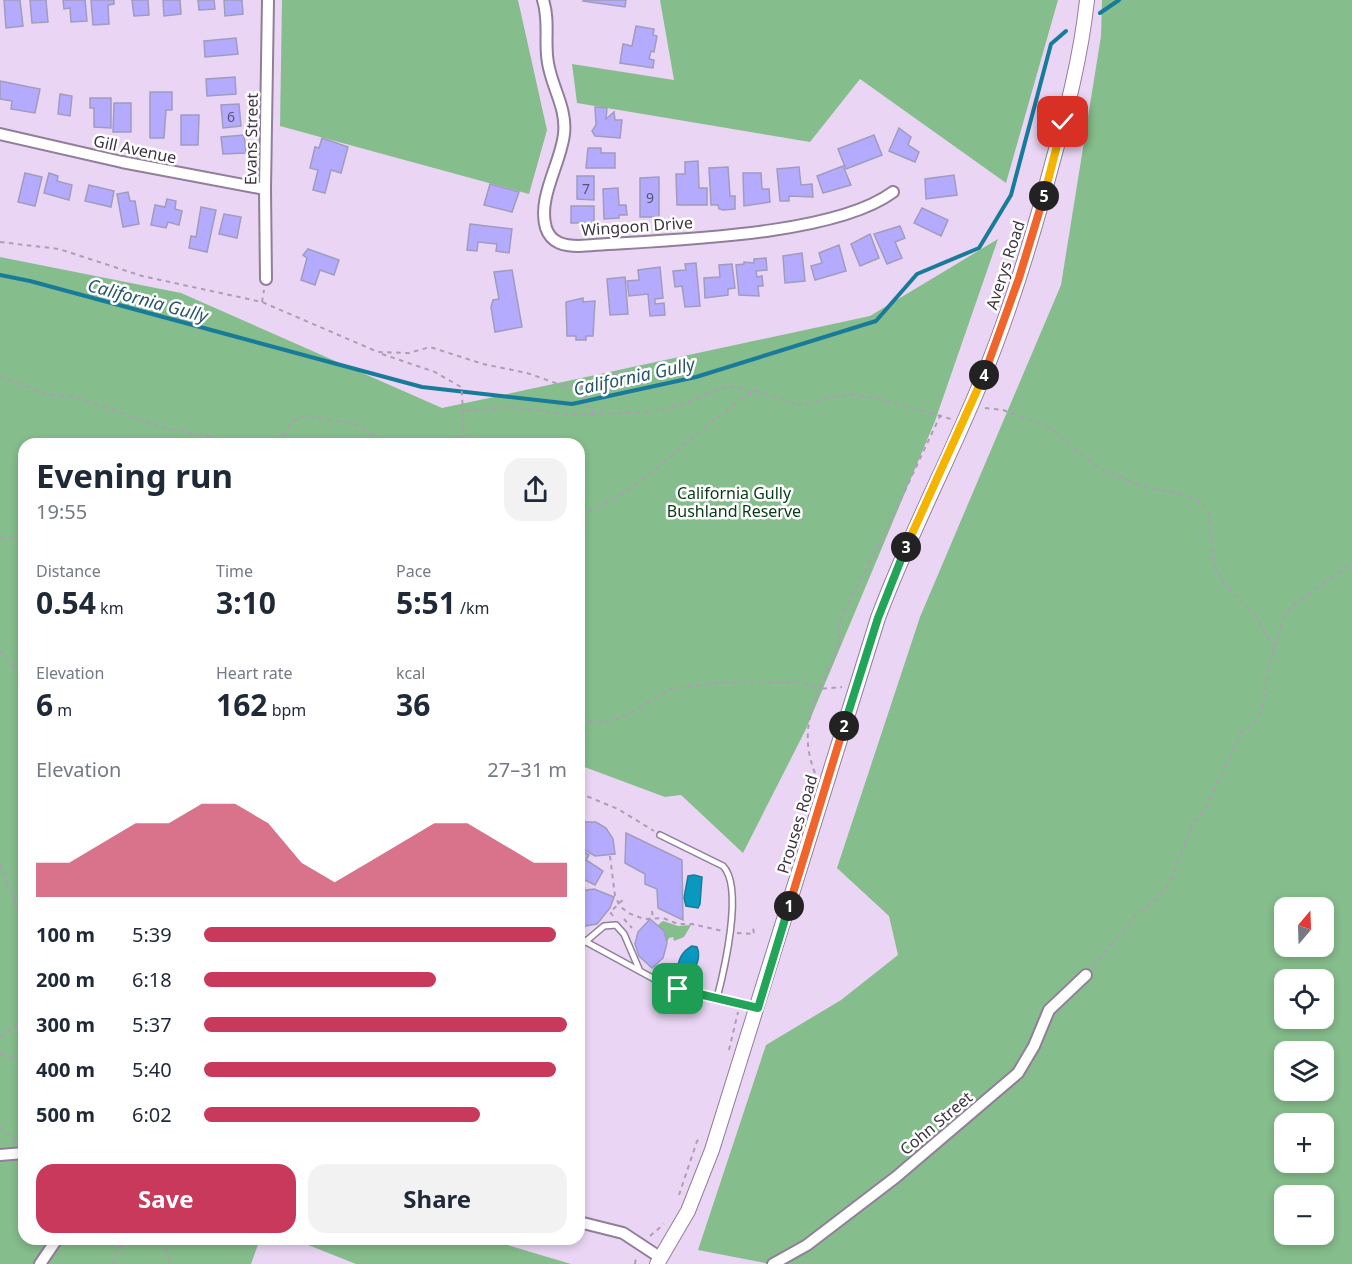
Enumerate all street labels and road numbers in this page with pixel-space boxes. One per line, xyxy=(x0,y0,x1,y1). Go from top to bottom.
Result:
street label: Evans Street xyxy=(239,92,263,185)
street label: Gill Avenue xyxy=(91,129,179,169)
street label: Wingoon Drive xyxy=(581,211,693,241)
street label: Averys Road xyxy=(980,218,1030,312)
street label: Prouses Road xyxy=(771,772,823,876)
street label: Cohn Street xyxy=(895,1086,977,1160)

